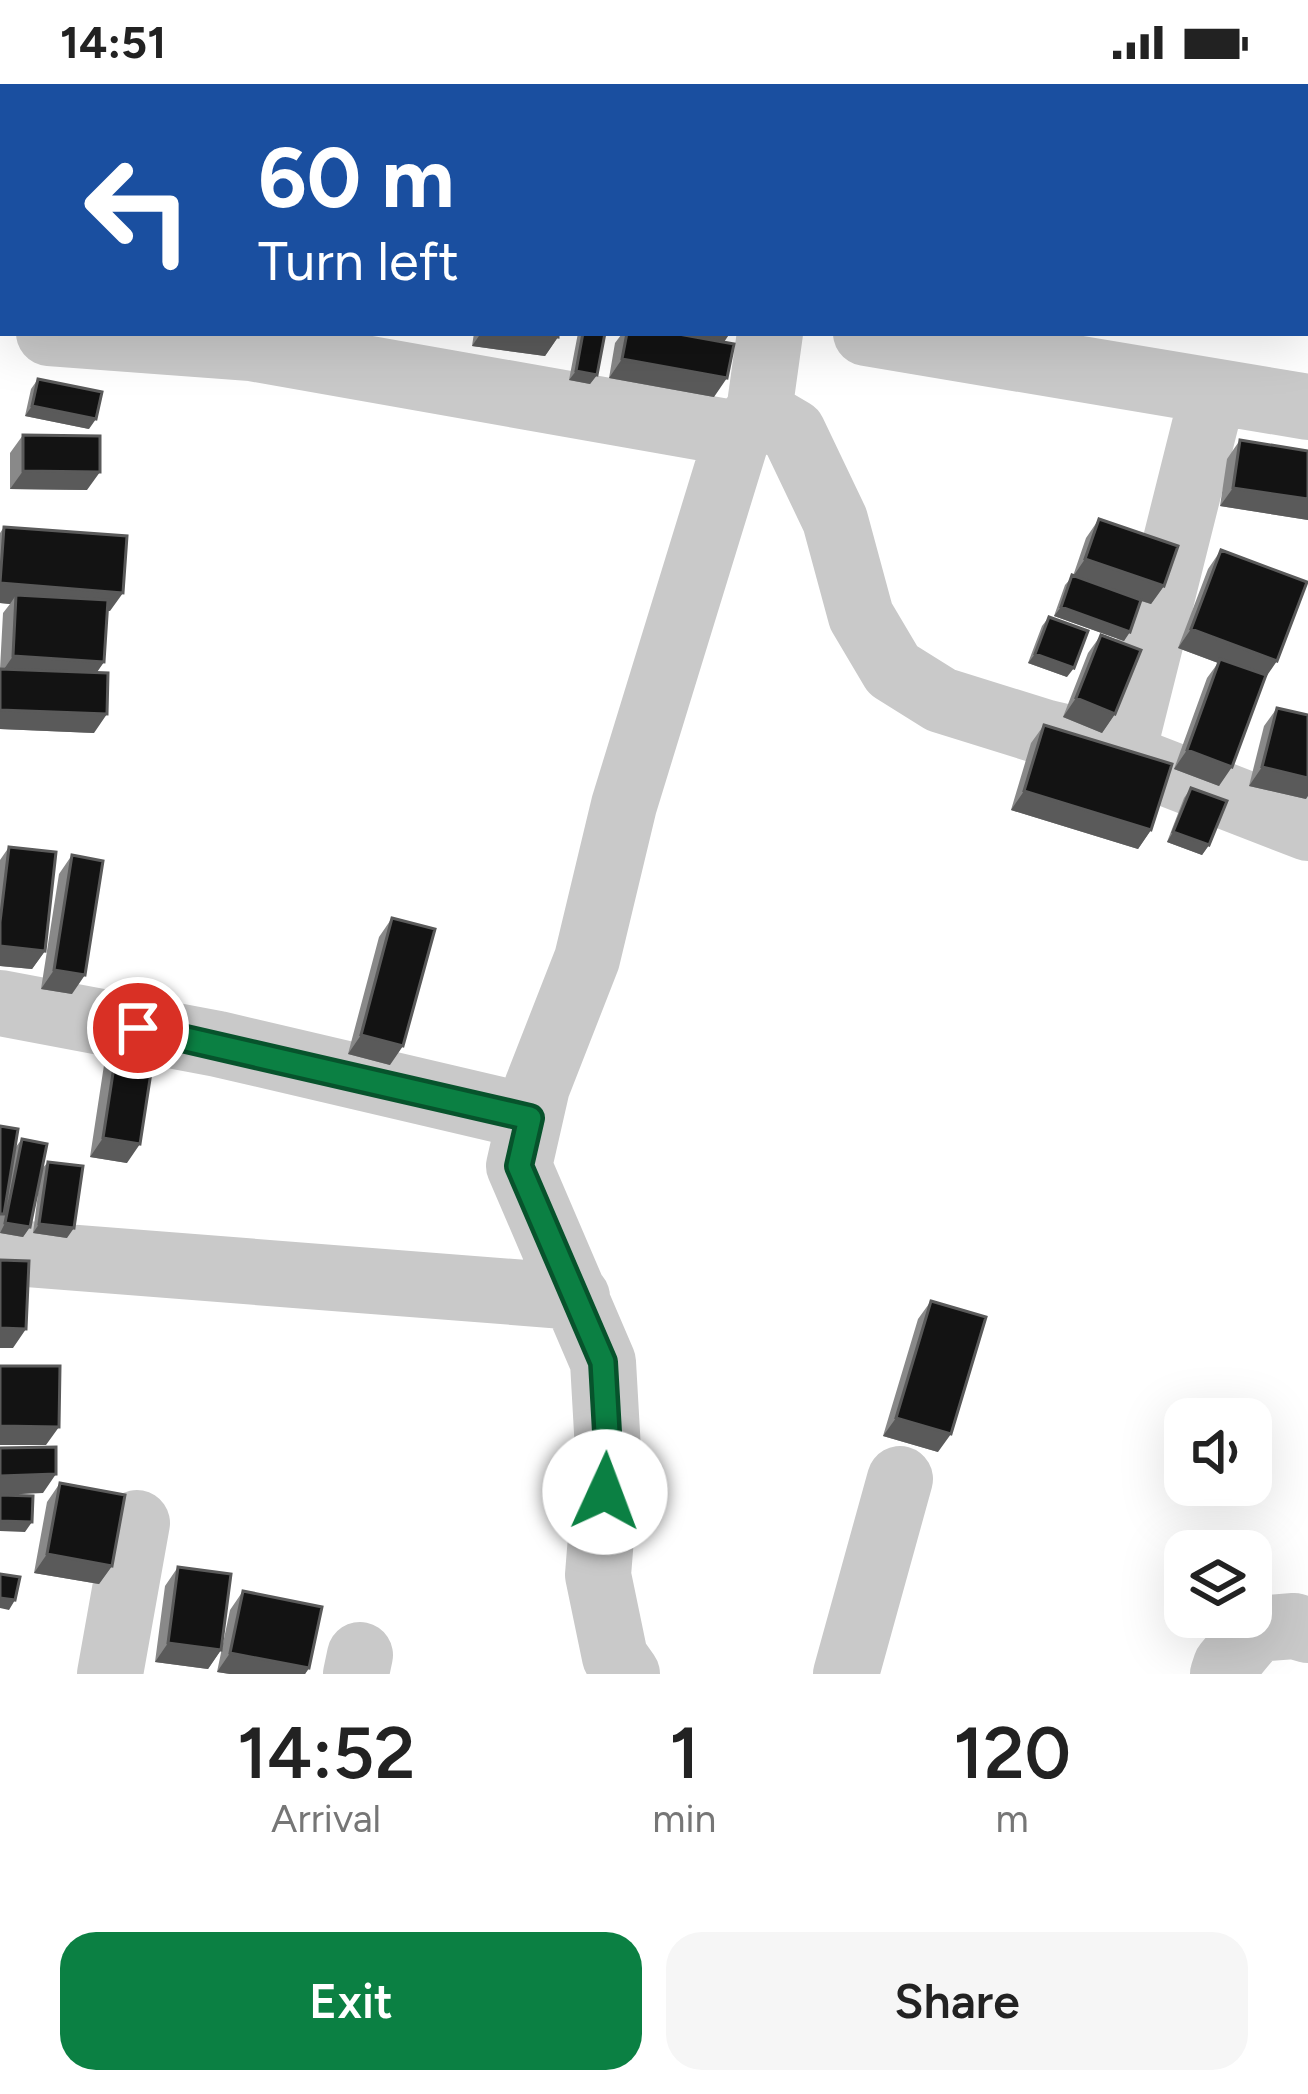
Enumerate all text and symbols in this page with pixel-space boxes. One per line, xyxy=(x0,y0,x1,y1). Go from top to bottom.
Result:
text: 14:51 xyxy=(60,15,166,69)
text: 60 m xyxy=(258,127,454,228)
icon: left xyxy=(60,132,216,288)
text: Turn left xyxy=(258,229,459,294)
pin xyxy=(87,977,189,1079)
icon: arrive xyxy=(105,995,171,1061)
map controls xyxy=(1164,1398,1272,1638)
button: sound xyxy=(1164,1398,1272,1506)
position arrow xyxy=(542,1429,668,1555)
button: layers xyxy=(1164,1530,1272,1638)
text: 14:52 xyxy=(237,1710,415,1796)
text: 1 xyxy=(669,1710,699,1796)
text: 120 xyxy=(953,1710,1071,1796)
text: Arrival xyxy=(271,1795,381,1842)
text: min xyxy=(652,1795,716,1842)
text: m xyxy=(996,1795,1029,1842)
button: Exit xyxy=(60,1932,642,2070)
button: Share xyxy=(666,1932,1248,2070)

